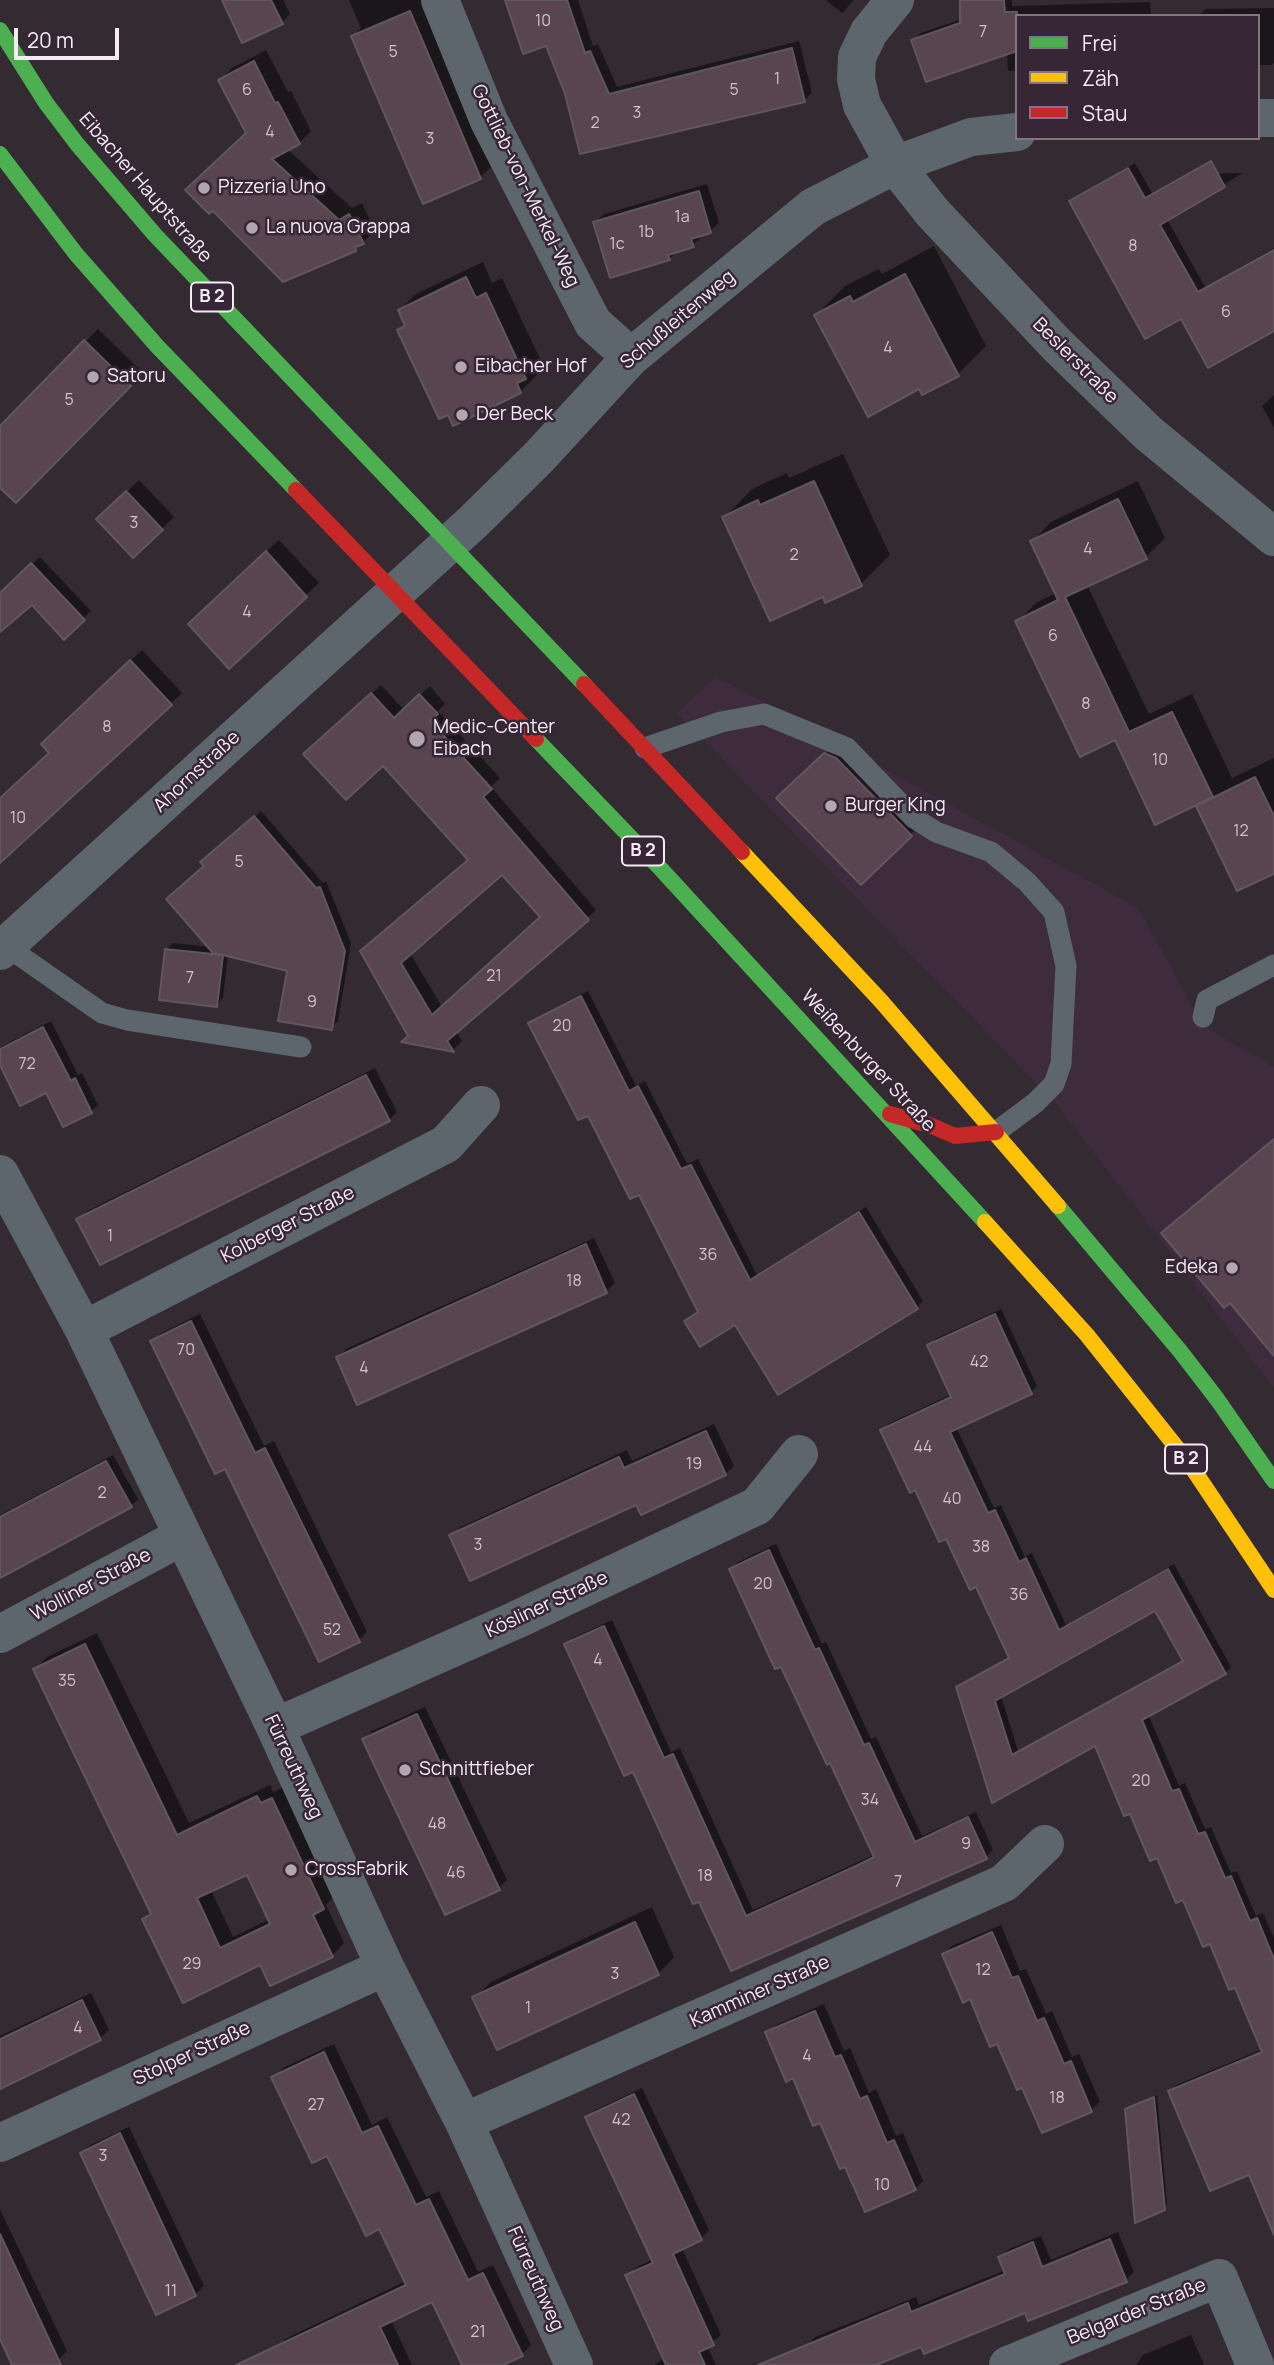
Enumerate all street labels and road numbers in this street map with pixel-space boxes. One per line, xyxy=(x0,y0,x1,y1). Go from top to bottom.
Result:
street label: Gottlieb-von-Merkel-Weg xyxy=(466,81,584,291)
street label: Eibacher Hauptstraße xyxy=(74,108,216,268)
street label: Schußleitenweg xyxy=(616,266,740,374)
road number: B 2 xyxy=(191,282,233,312)
street label: Beslerstraße xyxy=(1027,313,1123,409)
street label: Ahornstraße xyxy=(149,726,245,818)
road number: B 2 xyxy=(622,836,664,866)
street label: Weißenburger Straße xyxy=(796,985,940,1137)
street label: Kolberger Straße xyxy=(217,1182,359,1268)
road number: B 2 xyxy=(1165,1444,1207,1474)
street label: Wolliner Straße xyxy=(27,1544,155,1626)
street label: Kösliner Straße xyxy=(482,1567,612,1643)
street label: Fürreuthweg xyxy=(259,1711,327,1823)
street label: Kamminer Straße xyxy=(687,1951,833,2033)
street label: Stolper Straße xyxy=(130,2017,254,2091)
street label: Fürreuthweg xyxy=(502,2223,568,2335)
street label: Belgarder Straße xyxy=(1064,2274,1210,2350)

